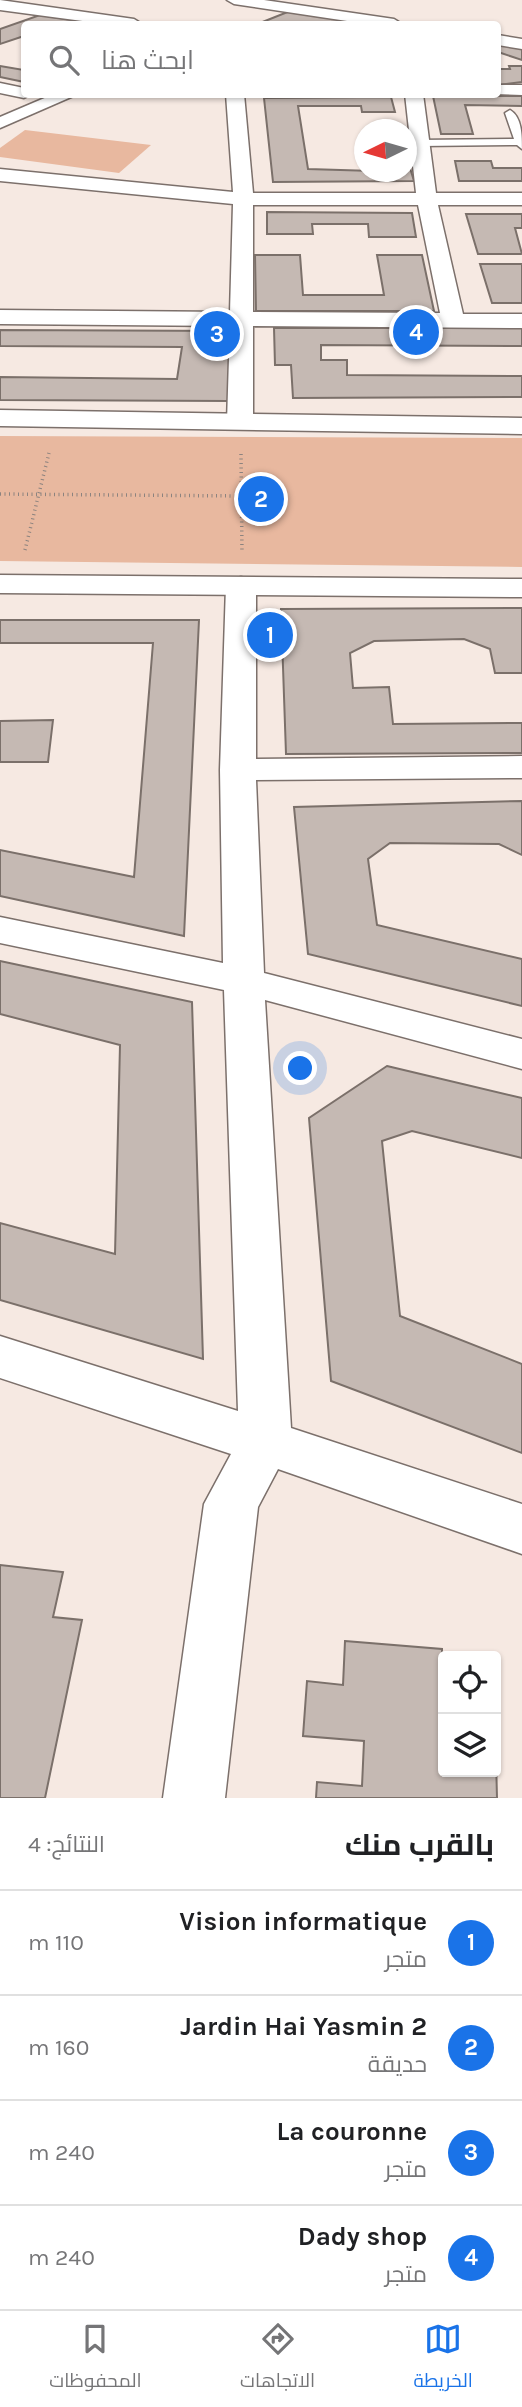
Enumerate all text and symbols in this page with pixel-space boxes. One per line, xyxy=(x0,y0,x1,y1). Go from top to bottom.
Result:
search box xyxy=(21,21,501,98)
icon: search xyxy=(45,41,83,79)
text: ابحث هنا xyxy=(101,45,194,76)
north arrow xyxy=(354,119,417,182)
pin: 4 xyxy=(393,306,439,358)
pin: 3 xyxy=(194,308,240,360)
pin: 2 xyxy=(238,473,284,525)
pin: 1 xyxy=(247,609,293,661)
your location xyxy=(283,1051,317,1085)
map controls xyxy=(438,1651,501,1777)
button: locate xyxy=(438,1651,501,1714)
button: layers xyxy=(438,1714,501,1777)
text: بالقرب منك xyxy=(345,1827,494,1863)
text: النتائج: 4 xyxy=(28,1831,105,1858)
text: Vision informatique xyxy=(179,1906,427,1937)
text: 110 m xyxy=(28,1929,84,1956)
text: 1 xyxy=(467,1929,475,1956)
text: متجر xyxy=(385,1946,427,1973)
text: Jardin Hai Yasmin 2 xyxy=(180,2011,427,2042)
text: 160 m xyxy=(28,2034,89,2061)
text: 2 xyxy=(464,2034,478,2061)
text: حديقة xyxy=(368,2051,427,2078)
text: La couronne xyxy=(276,2116,427,2147)
text: 240 m xyxy=(28,2139,95,2166)
text: 3 xyxy=(464,2139,478,2166)
text: متجر xyxy=(385,2156,427,2183)
text: Dady shop xyxy=(298,2221,427,2252)
text: 240 m xyxy=(28,2244,95,2271)
text: 4 xyxy=(464,2244,478,2271)
text: متجر xyxy=(385,2261,427,2288)
tab: المحفوظات xyxy=(49,2320,142,2398)
tab: الاتجاهات xyxy=(240,2320,315,2398)
tab: الخريطة xyxy=(414,2320,473,2398)

